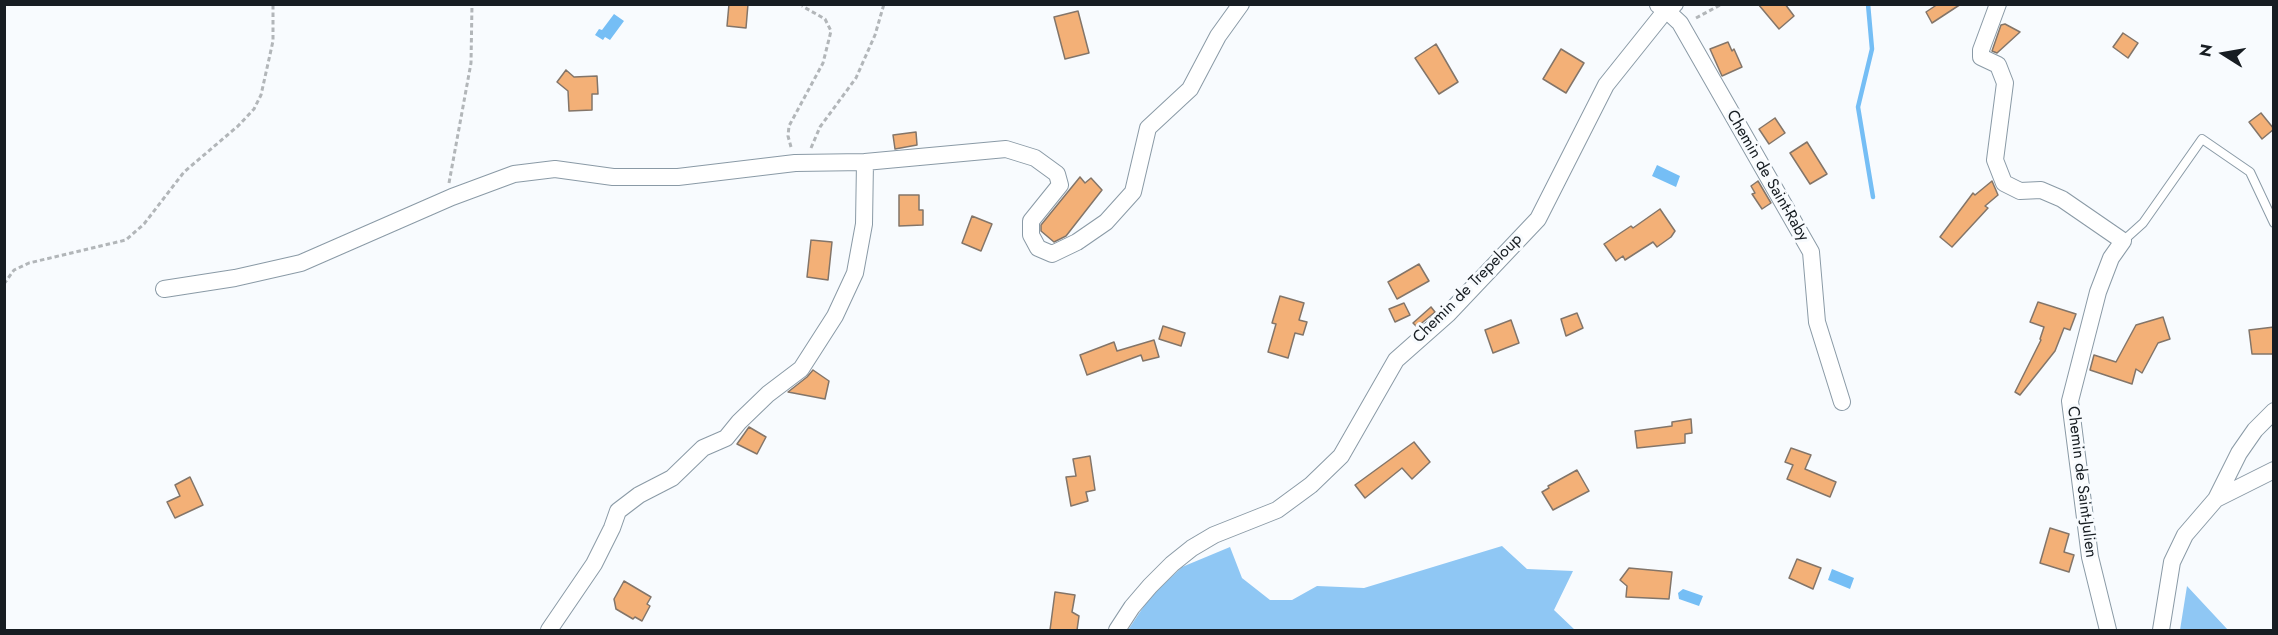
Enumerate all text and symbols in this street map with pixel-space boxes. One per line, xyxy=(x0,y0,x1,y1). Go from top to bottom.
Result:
north arrow xyxy=(2194,24,2254,84)
text: N xyxy=(2193,42,2218,59)
street label: Chemin de Saint-Raby xyxy=(1722,107,1812,245)
street label: Chemin de Trepeloup xyxy=(1409,230,1527,348)
street label: Chemin de Saint-Julien xyxy=(2062,405,2100,559)

